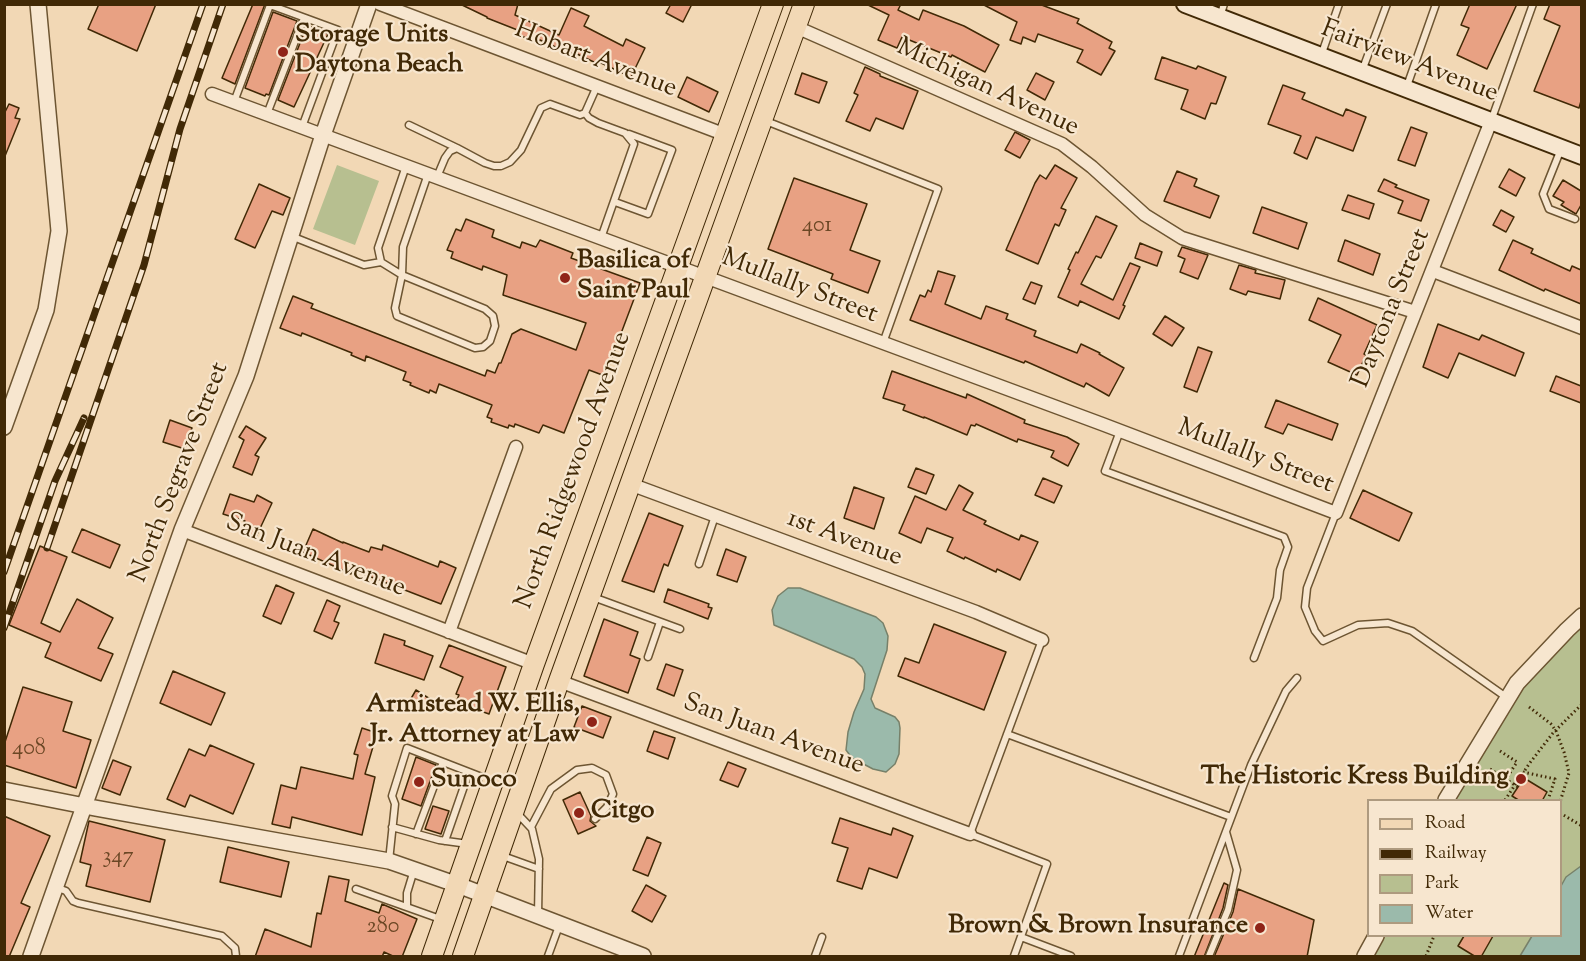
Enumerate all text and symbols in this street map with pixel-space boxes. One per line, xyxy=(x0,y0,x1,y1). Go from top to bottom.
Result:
street label: Fairview Avenue xyxy=(1316,15,1502,111)
street label: Hobart Avenue xyxy=(509,16,681,106)
place label: Storage Units Daytona Beach xyxy=(295,21,463,82)
street label: Michigan Avenue xyxy=(891,33,1083,145)
marker: Storage Units Daytona Beach xyxy=(276,45,290,59)
house number: 401 xyxy=(802,214,832,240)
street label: Daytona Street xyxy=(1347,225,1439,393)
street label: Mullally Street xyxy=(716,244,882,332)
place label: Basilica of Saint Paul xyxy=(577,247,690,308)
marker: Basilica of Saint Paul xyxy=(558,271,572,285)
street label: North Ridgewood Avenue xyxy=(510,328,640,614)
street label: North Segrave Street xyxy=(125,358,237,588)
street label: Mullally Street xyxy=(1172,414,1338,502)
street label: 1st Avenue xyxy=(782,505,906,575)
street label: San Juan Avenue xyxy=(220,508,410,606)
street label: San Juan Avenue xyxy=(678,689,868,783)
place label: Armistead W. Ellis, Jr. Attorney at Law xyxy=(366,691,580,752)
marker: Armistead W. Ellis, Jr. Attorney at Law xyxy=(585,715,599,729)
house number: 408 xyxy=(12,737,46,763)
place label: The Historic Kress Building xyxy=(1201,763,1509,795)
place label: Sunoco xyxy=(431,766,517,798)
marker: The Historic Kress Building xyxy=(1514,772,1528,786)
marker: Sunoco xyxy=(412,775,426,789)
place label: Citgo xyxy=(591,797,655,829)
legend xyxy=(1367,799,1562,937)
marker: Citgo xyxy=(572,806,586,820)
text: Road xyxy=(1425,811,1465,837)
text: Railway xyxy=(1425,841,1487,867)
house number: 347 xyxy=(103,845,133,871)
text: Park xyxy=(1425,871,1459,897)
text: Water xyxy=(1425,901,1473,927)
place label: Brown & Brown Insurance xyxy=(948,912,1248,944)
house number: 280 xyxy=(367,915,399,941)
marker: Brown & Brown Insurance xyxy=(1253,921,1267,935)

